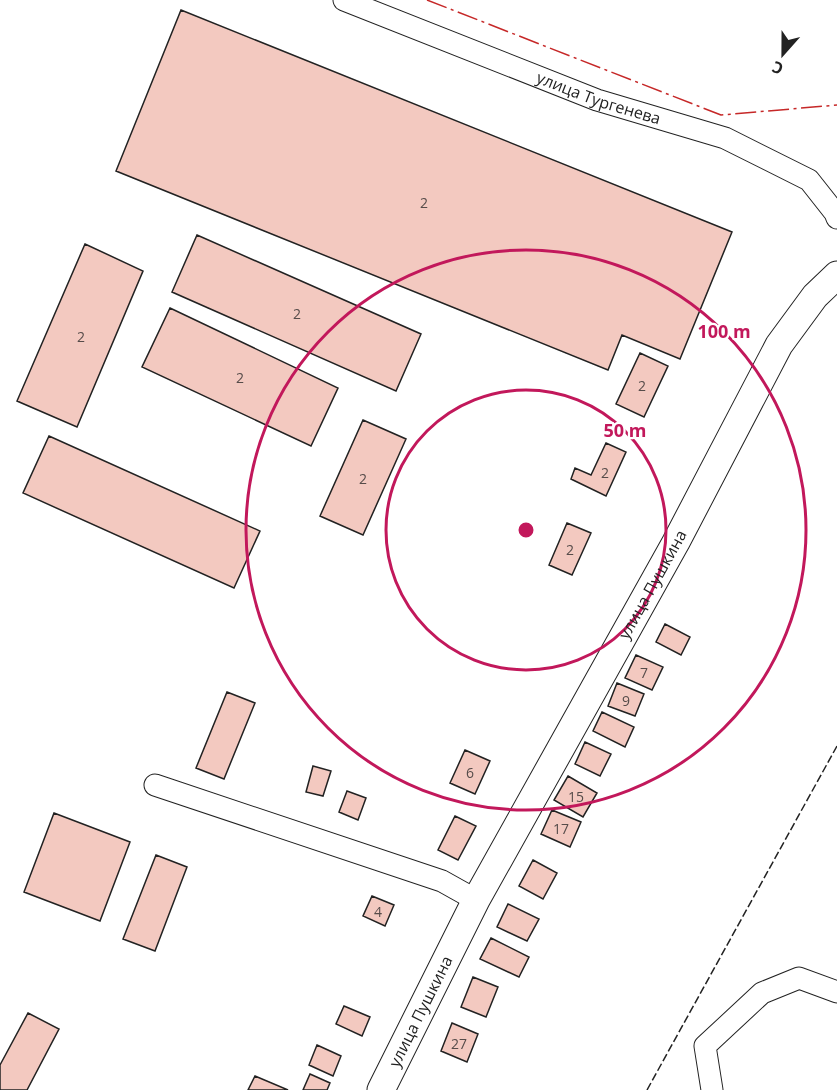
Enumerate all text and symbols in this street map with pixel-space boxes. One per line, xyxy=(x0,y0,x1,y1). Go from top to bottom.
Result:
north arrow xyxy=(753,24,813,84)
text: С xyxy=(769,56,786,80)
street label: улица Тургенева xyxy=(533,66,663,129)
house number: 2 xyxy=(420,193,428,212)
house number: 2 xyxy=(293,304,301,323)
text: 100 m xyxy=(697,319,751,343)
house number: 2 xyxy=(77,327,85,346)
house number: 2 xyxy=(236,368,244,387)
house number: 2 xyxy=(638,376,646,395)
text: 50 m xyxy=(604,418,646,442)
house number: 2 xyxy=(601,463,609,482)
house number: 2 xyxy=(359,469,367,488)
centre of rings xyxy=(516,520,536,540)
street label: улица Пушкина xyxy=(613,526,691,643)
house number: 2 xyxy=(566,540,574,559)
house number: 7 xyxy=(640,663,648,682)
house number: 9 xyxy=(622,691,630,710)
house number: 6 xyxy=(466,763,474,782)
house number: 15 xyxy=(568,787,584,806)
house number: 17 xyxy=(553,819,569,838)
house number: 4 xyxy=(374,902,382,921)
street label: улица Пушкина xyxy=(383,952,457,1071)
house number: 27 xyxy=(451,1034,467,1053)

